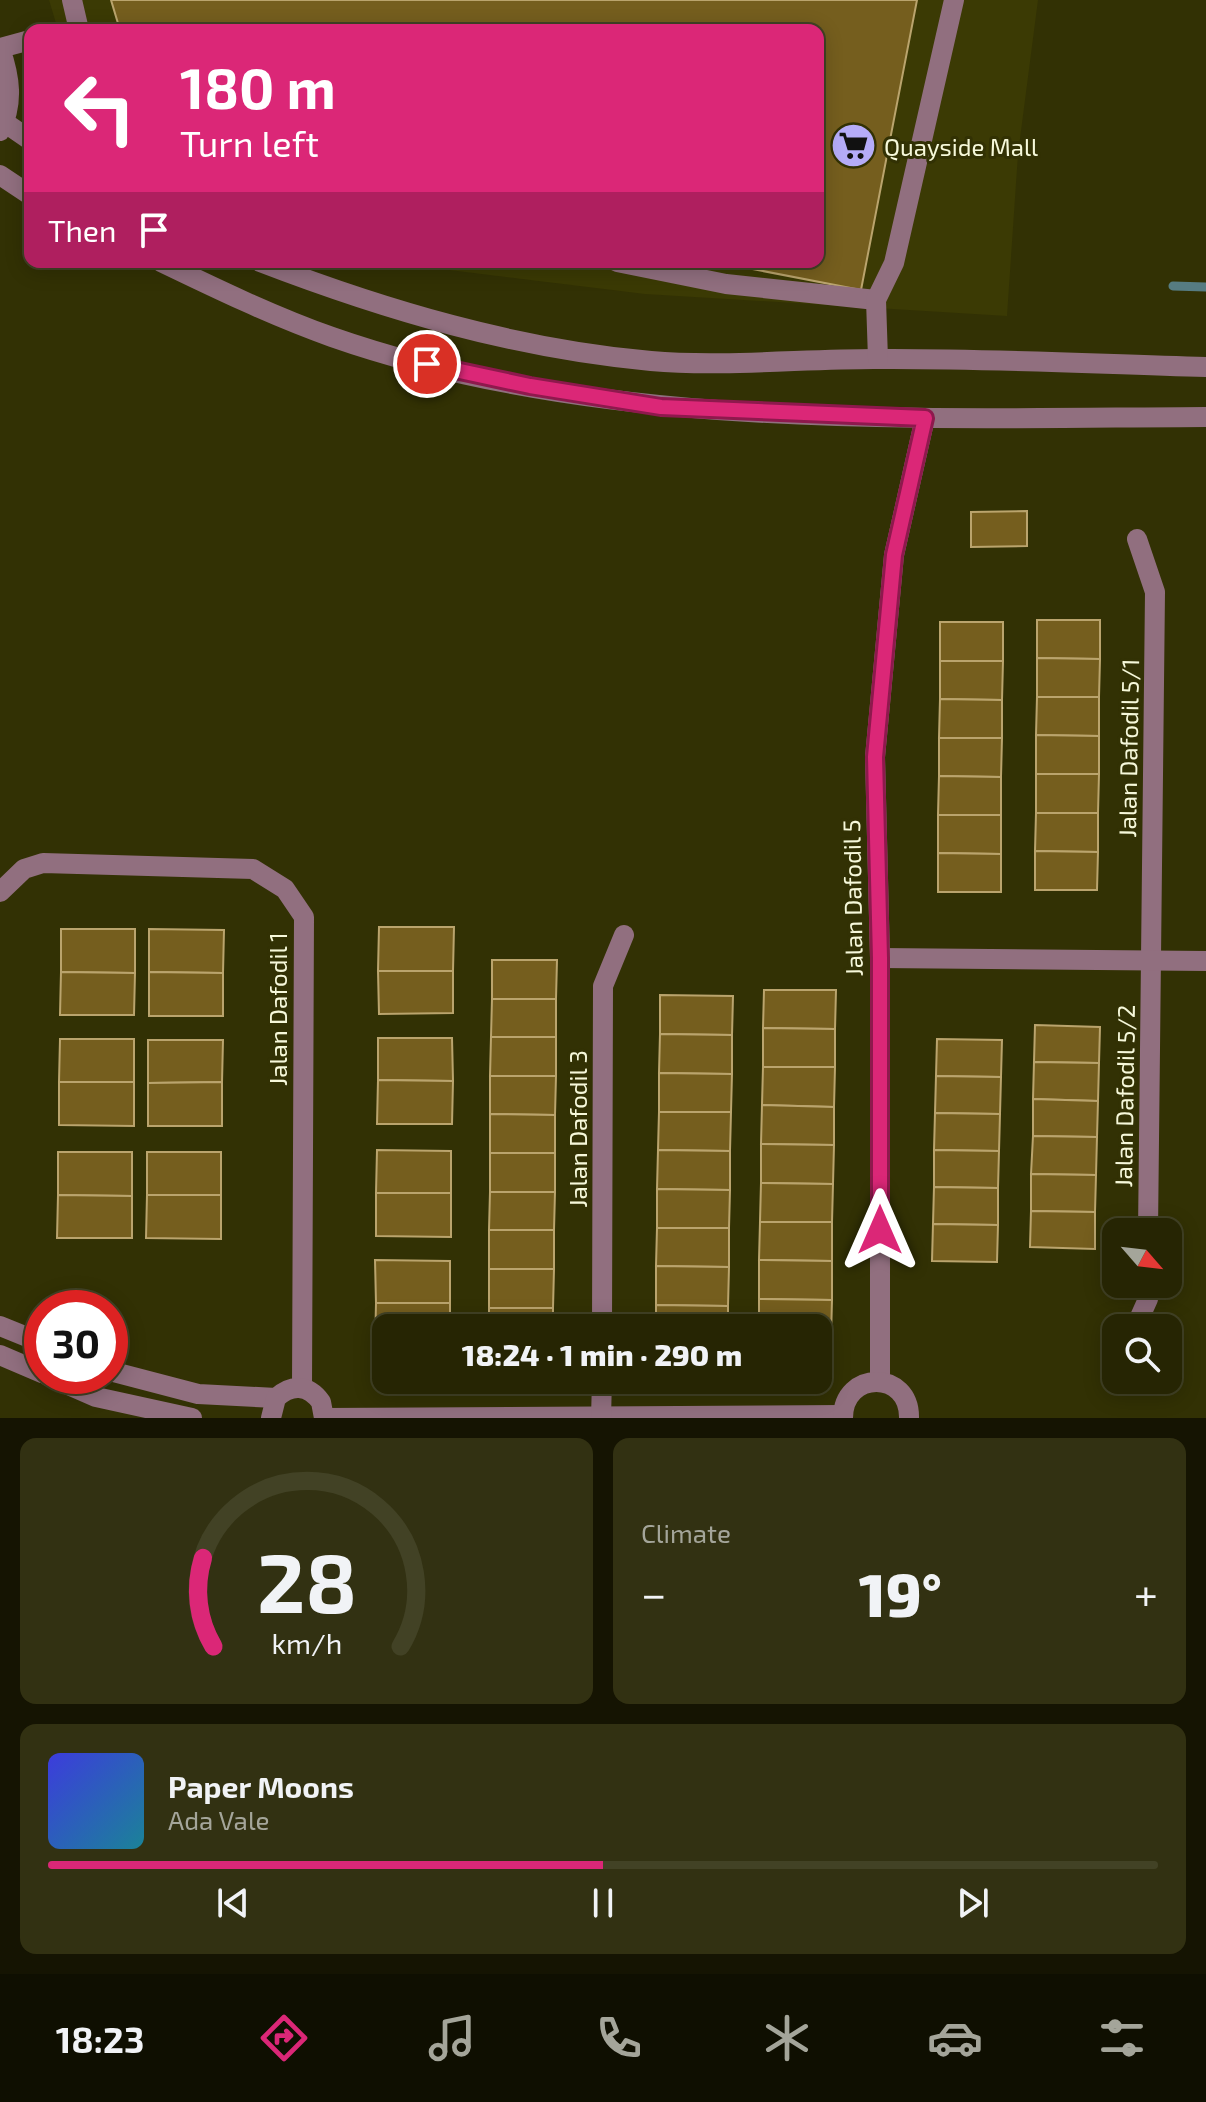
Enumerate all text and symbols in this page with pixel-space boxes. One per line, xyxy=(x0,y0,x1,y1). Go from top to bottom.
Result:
text: 180 m xyxy=(180,53,336,120)
icon: left xyxy=(48,56,152,160)
text: Turn left xyxy=(180,121,319,164)
supermarket icon: Quayside Mall xyxy=(829,122,877,170)
place label: Quayside Mall xyxy=(884,132,1038,161)
icon: arrive xyxy=(132,208,176,252)
text: Then xyxy=(48,212,116,248)
pin xyxy=(393,330,461,398)
icon: arrive xyxy=(405,342,449,386)
street label: Jalan Dafodil 5/1 xyxy=(1112,658,1144,838)
street label: Jalan Dafodil 5 xyxy=(836,819,868,977)
street label: Jalan Dafodil 1 xyxy=(263,932,292,1086)
street label: Jalan Dafodil 5/2 xyxy=(1108,1004,1140,1188)
street label: Jalan Dafodil 3 xyxy=(563,1050,592,1208)
position arrow xyxy=(838,1188,922,1272)
north arrow xyxy=(1102,1218,1182,1298)
map controls xyxy=(1102,1218,1182,1394)
speed limit sign: 30 xyxy=(24,1290,128,1394)
button: search xyxy=(1102,1314,1182,1394)
text: 18:24 · 1 min · 290 m xyxy=(462,1336,742,1372)
text: Climate xyxy=(641,1517,731,1548)
text: 28 xyxy=(256,1530,357,1630)
text: 19° xyxy=(859,1557,942,1629)
text: − xyxy=(641,1566,667,1619)
text: + xyxy=(1134,1566,1158,1619)
text: km/h xyxy=(271,1625,342,1660)
text: Paper Moons xyxy=(168,1768,354,1804)
text: Ada Vale xyxy=(168,1804,270,1835)
icon: previous xyxy=(211,1881,255,1925)
icon: pause xyxy=(581,1881,625,1925)
icon: next xyxy=(951,1881,995,1925)
icon: directions xyxy=(256,2010,312,2066)
icon: music xyxy=(424,2010,480,2066)
icon: phone xyxy=(591,2010,647,2066)
icon: climate xyxy=(759,2010,815,2066)
icon: car xyxy=(927,2010,983,2066)
icon: filters xyxy=(1094,2010,1150,2066)
text: 18:23 xyxy=(56,2017,144,2060)

